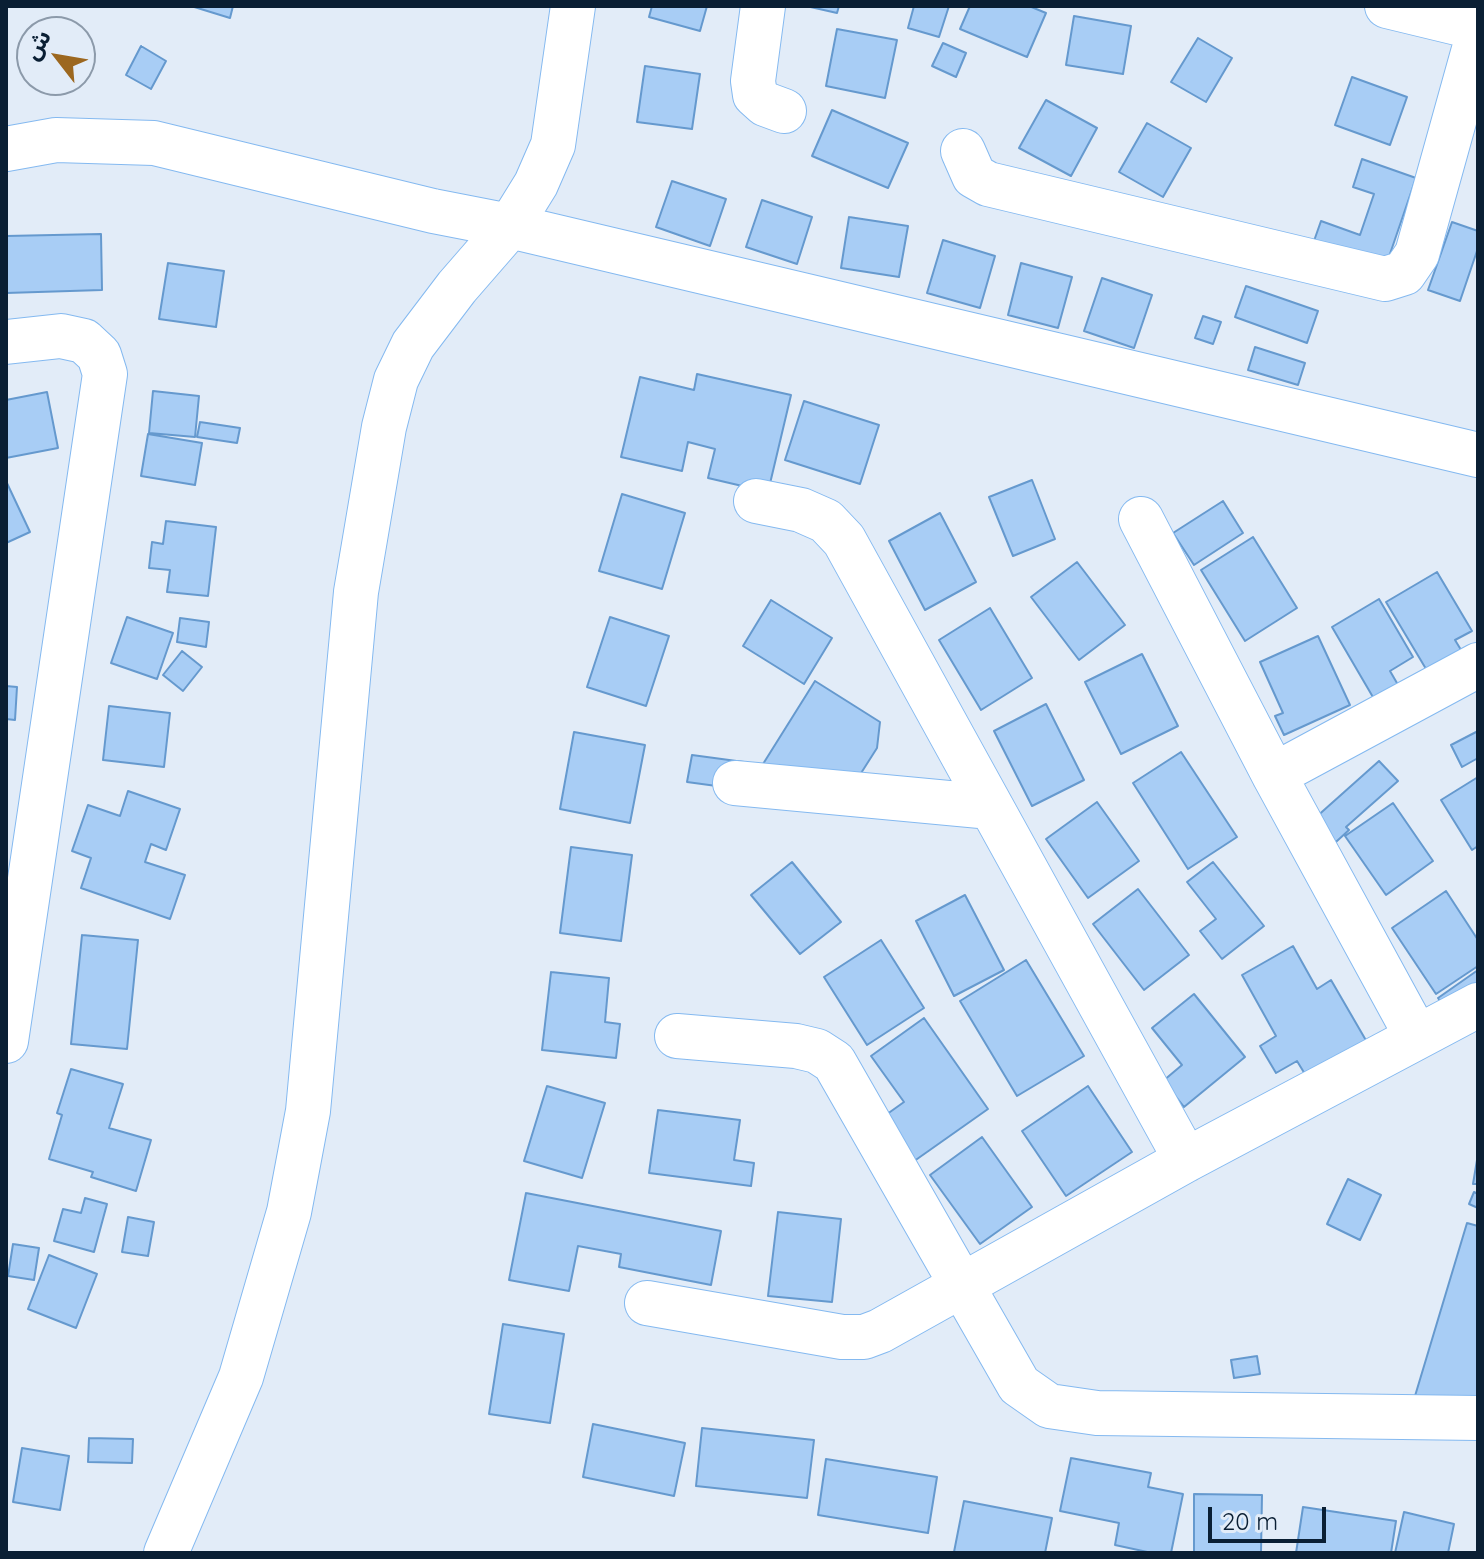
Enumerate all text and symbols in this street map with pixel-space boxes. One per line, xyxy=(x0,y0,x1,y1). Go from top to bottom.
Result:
north arrow xyxy=(16,16,96,96)
text: ش xyxy=(17,25,57,65)
scale bar xyxy=(1212,1491,1330,1541)
text: 20 m xyxy=(1222,1506,1278,1536)

